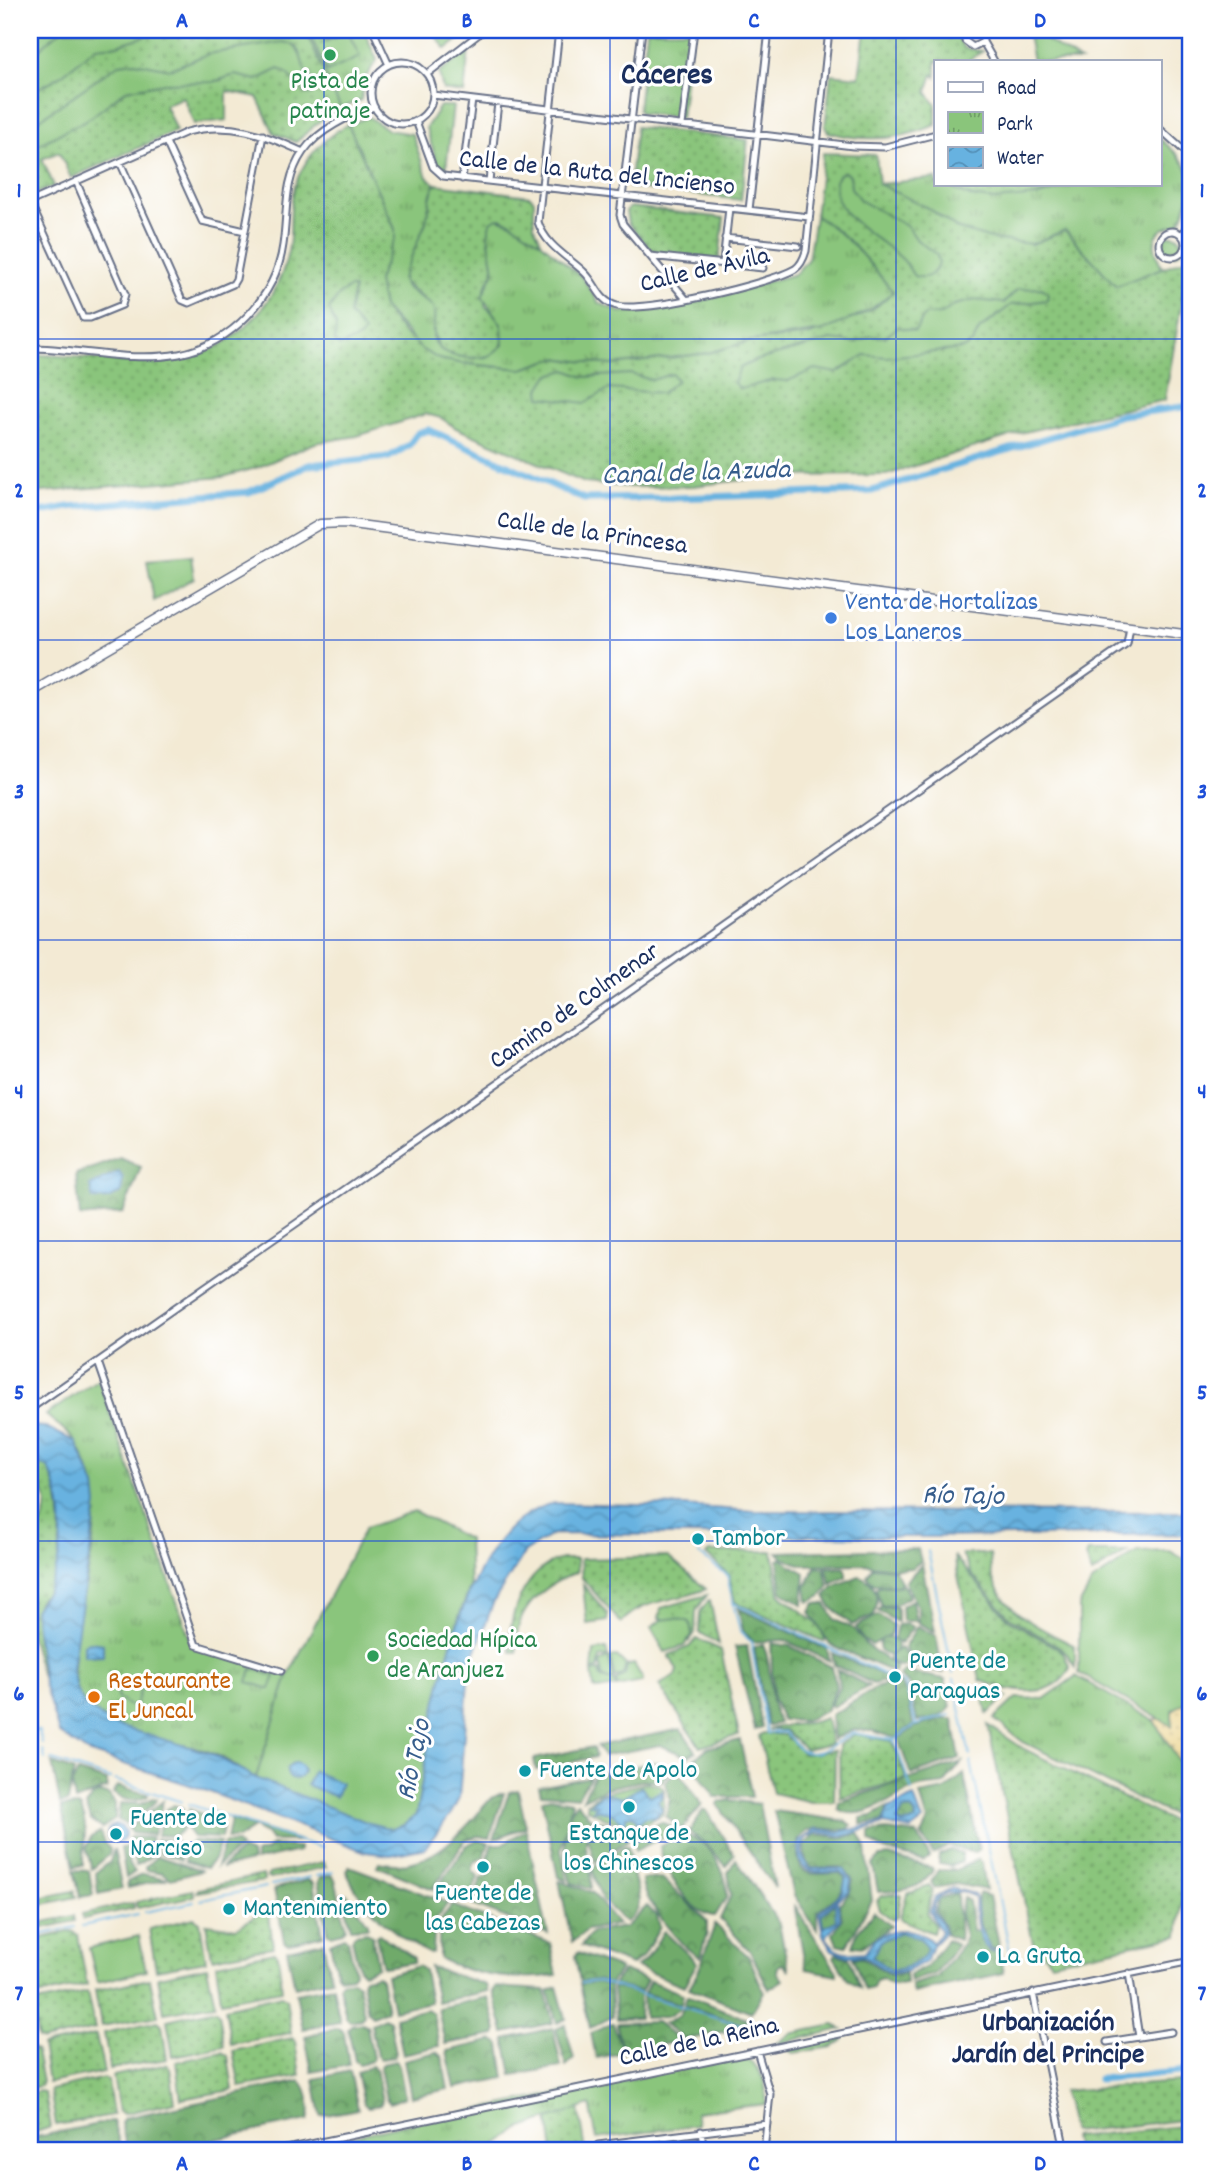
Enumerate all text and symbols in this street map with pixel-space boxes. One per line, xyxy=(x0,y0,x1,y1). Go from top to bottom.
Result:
text: A xyxy=(176,6,188,39)
text: B xyxy=(462,6,473,39)
text: C xyxy=(748,6,760,39)
text: D xyxy=(1034,6,1046,39)
marker: Pista de patinaje xyxy=(322,47,338,63)
district label: Cáceres xyxy=(621,56,713,99)
legend xyxy=(934,60,1162,186)
place label: Pista de patinaje xyxy=(290,64,371,131)
text: Road xyxy=(997,75,1036,105)
text: Park xyxy=(997,111,1033,141)
street label: Calle de la Ruta del Incienso xyxy=(457,141,737,207)
text: Water xyxy=(997,145,1044,175)
text: 1 xyxy=(16,176,22,209)
text: 1 xyxy=(1199,176,1205,209)
street label: Calle de Ávila xyxy=(637,238,774,304)
water label: Canal de la Azuda xyxy=(601,452,793,498)
text: 2 xyxy=(14,476,24,509)
text: 2 xyxy=(1197,476,1207,509)
street label: Calle de la Princesa xyxy=(494,502,690,566)
place label: Venta de Hortalizas Los Laneros xyxy=(845,585,1039,652)
marker: Venta de Hortalizas Los Laneros xyxy=(823,610,839,626)
text: 3 xyxy=(14,777,24,810)
text: 3 xyxy=(1197,777,1207,810)
street label: Camino de Colmenar xyxy=(482,934,668,1080)
text: 4 xyxy=(14,1077,24,1110)
text: 4 xyxy=(1197,1077,1207,1110)
text: 5 xyxy=(14,1378,24,1411)
text: 5 xyxy=(1197,1378,1207,1411)
water label: Río Tajo xyxy=(922,1477,1006,1519)
place label: Tambor xyxy=(712,1521,785,1558)
marker: Tambor xyxy=(690,1531,706,1547)
place label: Sociedad Hípica de Aranjuez xyxy=(387,1623,538,1690)
place label: Puente de Paraguas xyxy=(909,1644,1006,1711)
marker: Sociedad Hípica de Aranjuez xyxy=(365,1648,381,1664)
place label: Restaurante El Juncal xyxy=(108,1664,231,1731)
marker: Puente de Paraguas xyxy=(887,1669,903,1685)
text: 6 xyxy=(13,1679,25,1712)
text: 6 xyxy=(1196,1679,1208,1712)
marker: Restaurante El Juncal xyxy=(86,1689,102,1705)
water label: Río Tajo xyxy=(388,1714,444,1804)
place label: Fuente de Apolo xyxy=(539,1753,697,1790)
marker: Fuente de Apolo xyxy=(517,1763,533,1779)
marker: Estanque de los Chinescos xyxy=(621,1799,637,1815)
place label: Fuente de Narciso xyxy=(130,1801,227,1868)
place label: Estanque de los Chinescos xyxy=(563,1816,695,1883)
marker: Fuente de Narciso xyxy=(108,1826,124,1842)
marker: Fuente de las Cabezas xyxy=(475,1859,491,1875)
place label: Fuente de las Cabezas xyxy=(425,1876,541,1943)
place label: Mantenimiento xyxy=(243,1891,387,1928)
marker: Mantenimiento xyxy=(221,1901,237,1917)
place label: La Gruta xyxy=(997,1939,1082,1976)
marker: La Gruta xyxy=(975,1949,991,1965)
text: 7 xyxy=(15,1979,24,2012)
text: 7 xyxy=(1198,1979,1207,2012)
district label: Urbanización Jardín del Principe xyxy=(952,2005,1144,2077)
street label: Calle de la Reina xyxy=(616,2008,783,2078)
text: A xyxy=(176,2149,188,2181)
text: B xyxy=(462,2149,473,2181)
text: C xyxy=(748,2149,760,2181)
text: D xyxy=(1034,2149,1046,2181)

